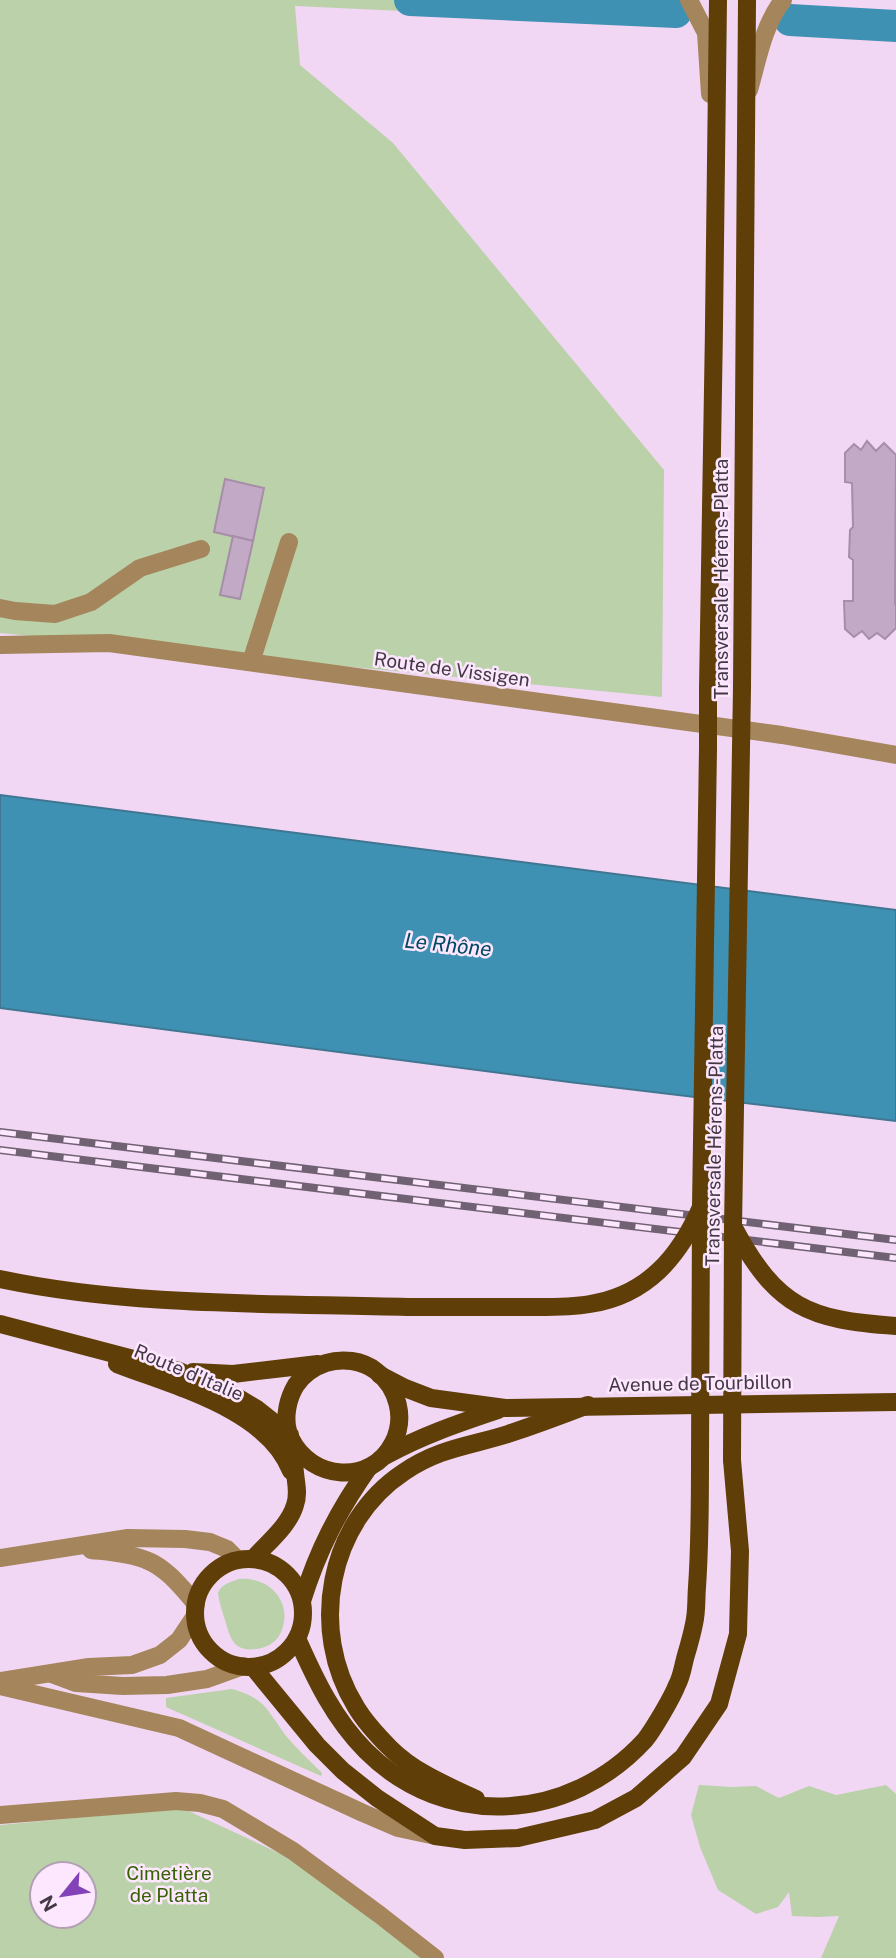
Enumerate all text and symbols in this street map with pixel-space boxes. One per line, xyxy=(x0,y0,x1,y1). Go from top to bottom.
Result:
street label: Transversale Hérens-Platta xyxy=(710,459,732,699)
street label: Route de Vissigen xyxy=(373,647,531,691)
water label: Le Rhône xyxy=(403,927,493,962)
street label: Transversale Hérens-Platta xyxy=(701,1026,727,1266)
street label: Route d'Italie xyxy=(131,1339,247,1405)
street label: Avenue de Tourbillon xyxy=(608,1370,792,1396)
north arrow xyxy=(28,1860,98,1930)
park label: Cimetière de Platta xyxy=(126,1862,212,1906)
text: N xyxy=(35,1892,62,1915)

